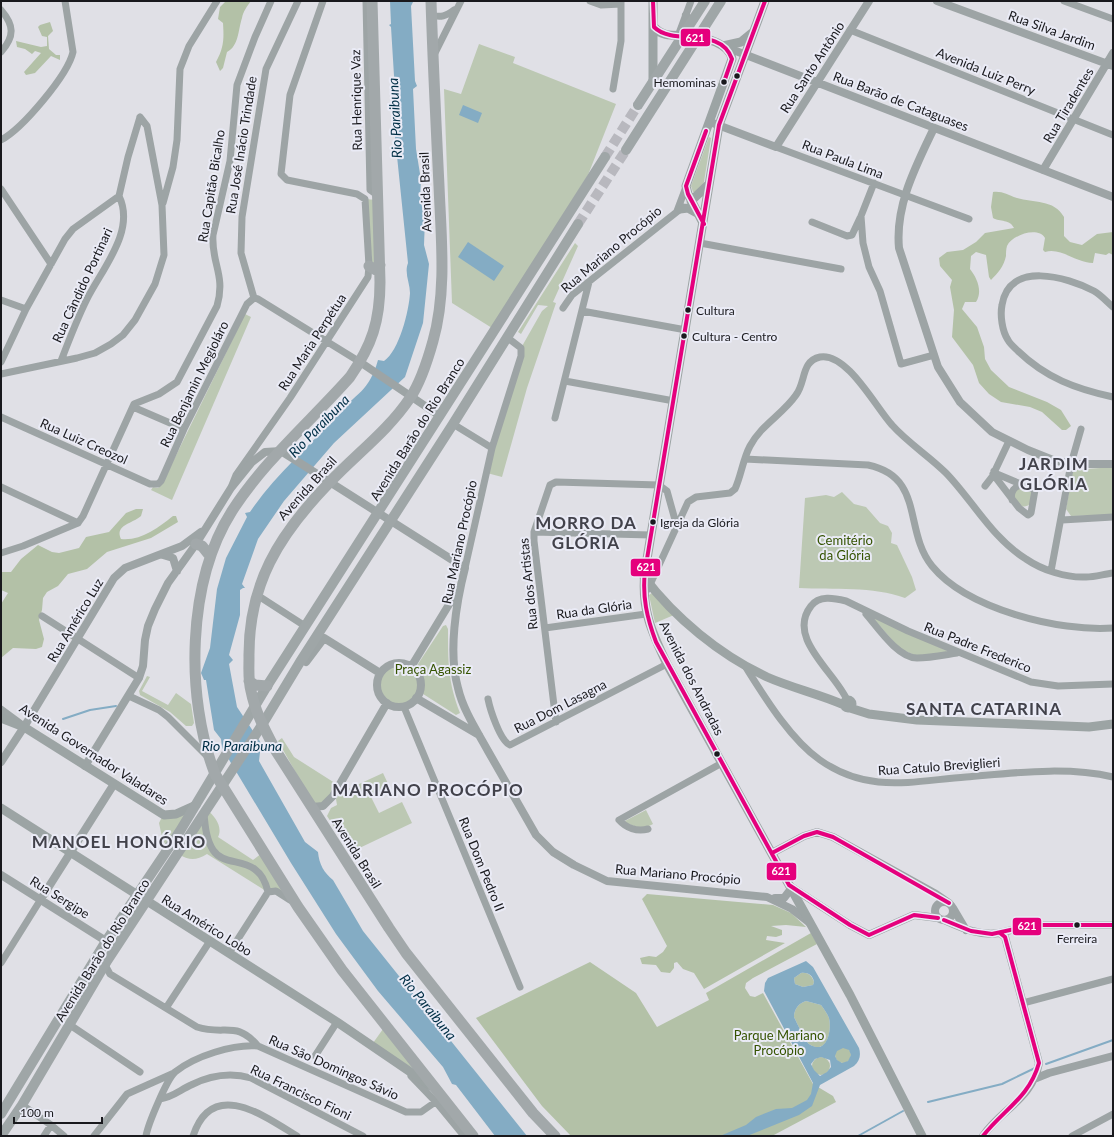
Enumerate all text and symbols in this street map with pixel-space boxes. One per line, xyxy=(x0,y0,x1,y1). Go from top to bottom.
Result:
street label: Rua Silva Jardim xyxy=(1006,7,1098,53)
street label: Rua Santo Antônio xyxy=(776,18,848,116)
line badge: 621 xyxy=(680,28,711,47)
text: 621 xyxy=(685,31,705,44)
street label: Avenida Luiz Perry xyxy=(934,44,1038,98)
street label: Rua Henrique Vaz xyxy=(347,49,365,151)
street label: Rua Tiradentes xyxy=(1039,64,1097,145)
street label: Rua Barão de Cataguases xyxy=(831,68,971,134)
unlabelled marker xyxy=(732,71,742,81)
street label: Rua José Inácio Trindade xyxy=(222,75,260,215)
place label: Hemominas xyxy=(653,75,716,90)
water label: Rio Paraibuna xyxy=(384,77,405,159)
marker: Hemominas xyxy=(719,77,729,87)
street label: Rua Capitão Bicalho xyxy=(194,128,228,244)
street label: Rua Paula Lima xyxy=(800,136,886,182)
street label: Avenida Brasil xyxy=(416,152,434,232)
street label: Rua Mariano Procópio xyxy=(557,202,665,296)
street label: Rua Cândido Portinari xyxy=(48,225,116,345)
street label: Rua Maria Perpétua xyxy=(275,290,349,394)
place label: Cultura xyxy=(696,303,735,318)
marker: Cultura xyxy=(683,305,693,315)
street label: Rua Benjamin Megioláro xyxy=(156,318,232,450)
place label: Cultura - Centro xyxy=(692,329,778,344)
marker: Cultura - Centro xyxy=(679,331,689,341)
street label: Avenida Barão do Rio Branco xyxy=(366,355,468,503)
water label: Rio Paraibuna xyxy=(285,391,353,461)
street label: Rua Luiz Creozol xyxy=(38,415,130,467)
street label: Avenida Brasil xyxy=(274,453,340,523)
district label: JARDIM GLÓRIA xyxy=(1019,453,1089,494)
street label: Rua Mariano Procópio xyxy=(438,479,480,605)
district label: MORRO DA GLÓRIA xyxy=(535,512,637,553)
place label: Igreja da Glória xyxy=(660,515,739,530)
marker: Igreja da Glória xyxy=(648,517,658,527)
park label: Cemitério da Glória xyxy=(817,532,873,563)
street label: Rua dos Artistas xyxy=(515,537,541,631)
line badge: 621 xyxy=(630,558,661,577)
text: 621 xyxy=(636,560,656,573)
street label: Rua Américo Luz xyxy=(44,575,106,665)
street label: Rua da Glória xyxy=(555,596,633,622)
street label: Avenida dos Andradas xyxy=(656,618,728,738)
street label: Rua Padre Frederico xyxy=(922,618,1034,676)
park label: Praça Agassiz xyxy=(395,661,471,677)
street label: Rua Dom Lasagna xyxy=(511,676,609,736)
district label: SANTA CATARINA xyxy=(906,698,1062,719)
street label: Avenida Governador Valadares xyxy=(17,700,172,808)
water label: Rio Paraibuna xyxy=(202,737,282,754)
unlabelled marker xyxy=(712,749,722,759)
street label: Rua Catulo Breviglieri xyxy=(877,754,1001,778)
district label: MARIANO PROCÓPIO xyxy=(332,779,524,800)
street label: Avenida Brasil xyxy=(329,815,385,891)
street label: Rua Dom Pedro II xyxy=(456,815,508,913)
district label: MANOEL HONÓRIO xyxy=(32,831,206,852)
street label: Rua Mariano Procópio xyxy=(614,861,742,887)
line badge: 621 xyxy=(766,862,797,881)
text: 621 xyxy=(771,864,791,877)
street label: Rua Sergipe xyxy=(27,872,93,922)
street label: Avenida Barão do Rio Branco xyxy=(51,876,153,1024)
street label: Rua Américo Lobo xyxy=(159,891,255,959)
line badge: 621 xyxy=(1012,917,1042,936)
text: 621 xyxy=(1017,919,1037,932)
marker: Ferreira xyxy=(1072,920,1082,930)
place label: Ferreira xyxy=(1057,931,1097,946)
water label: Rio Paraibuna xyxy=(396,970,460,1043)
park label: Parque Mariano Procópio xyxy=(734,1027,824,1058)
street label: Rua São Domingos Sávio xyxy=(266,1031,402,1103)
street label: Rua Francisco Fioni xyxy=(248,1061,354,1123)
scale bar xyxy=(14,1099,102,1125)
text: 100 m xyxy=(20,1105,54,1120)

